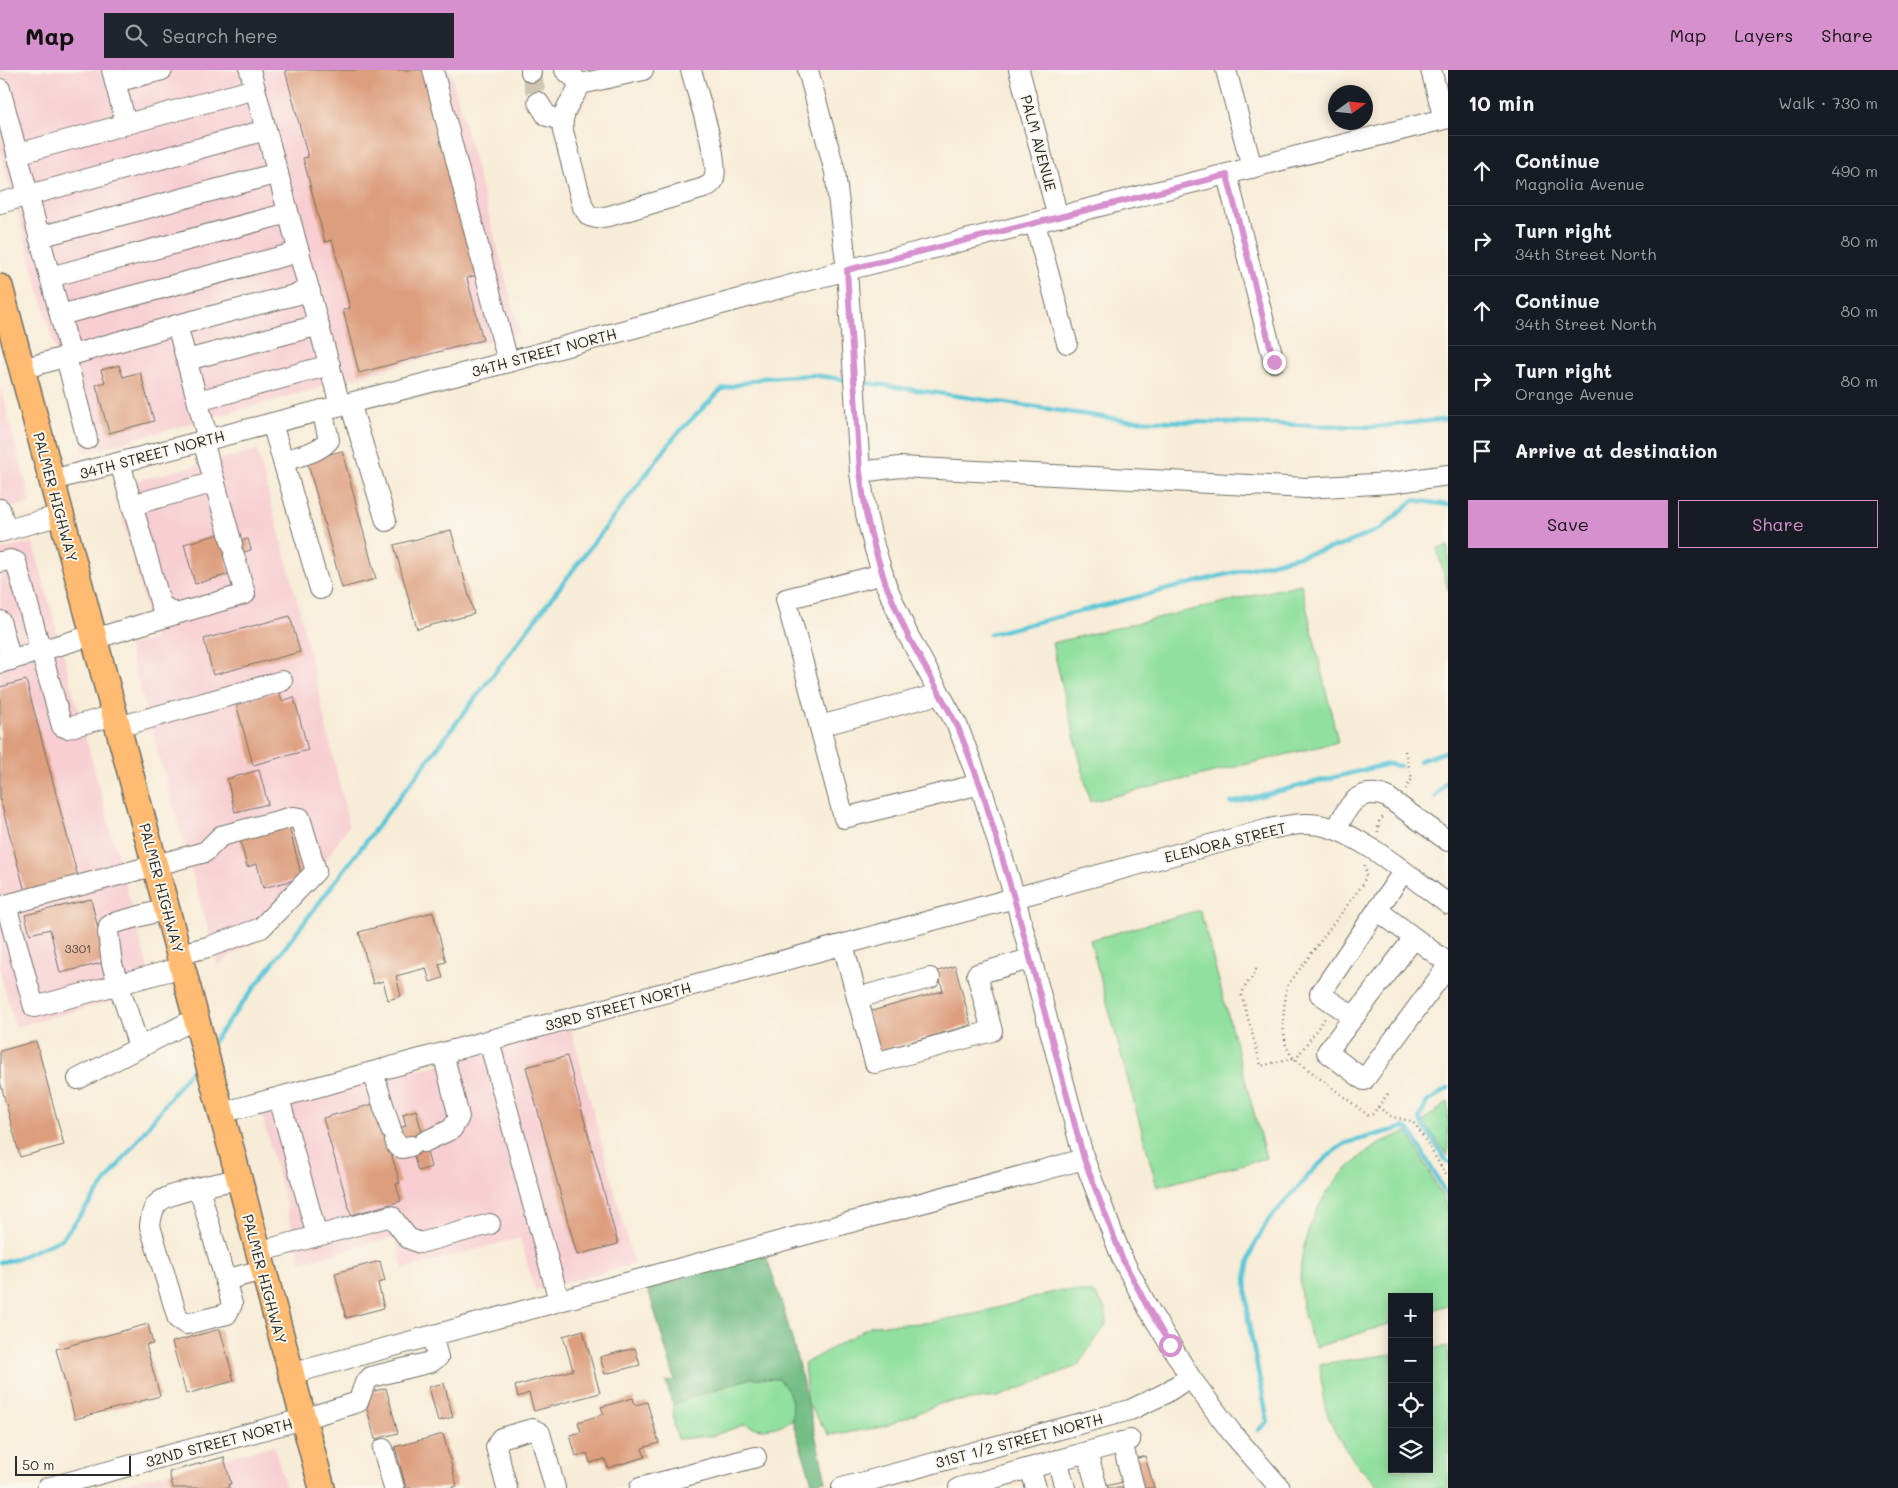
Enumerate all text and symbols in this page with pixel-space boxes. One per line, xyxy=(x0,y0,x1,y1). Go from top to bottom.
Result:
search box xyxy=(104,13,454,58)
text: Map xyxy=(25,20,74,51)
icon: search xyxy=(122,21,150,49)
text: Search here xyxy=(162,23,278,48)
text: Map xyxy=(1670,23,1706,47)
text: Layers xyxy=(1734,23,1793,47)
text: Share xyxy=(1821,23,1873,47)
north arrow xyxy=(1328,85,1373,130)
text: 10 min xyxy=(1468,89,1534,116)
text: Walk · 730 m xyxy=(1778,92,1878,113)
street label: PALM AVENUE xyxy=(1017,93,1062,194)
text: Continue xyxy=(1515,148,1600,173)
icon: ahead xyxy=(1468,157,1496,185)
text: 490 m xyxy=(1831,160,1878,181)
text: Magnolia Avenue xyxy=(1515,173,1645,194)
text: Turn right xyxy=(1515,218,1612,243)
icon: right xyxy=(1468,227,1496,255)
text: 80 m xyxy=(1841,230,1878,251)
text: 34th Street North xyxy=(1515,243,1656,264)
text: Continue xyxy=(1515,288,1600,313)
icon: ahead xyxy=(1468,297,1496,325)
text: 80 m xyxy=(1841,300,1878,321)
text: 34th Street North xyxy=(1515,313,1656,334)
street label: 34TH STREET NORTH xyxy=(469,323,619,381)
route end xyxy=(1263,351,1286,374)
text: Turn right xyxy=(1515,358,1612,383)
icon: right xyxy=(1468,367,1496,395)
text: 80 m xyxy=(1841,370,1878,391)
text: Orange Avenue xyxy=(1515,383,1634,404)
street label: 34TH STREET NORTH xyxy=(77,425,227,483)
street label: PALMER HIGHWAY xyxy=(29,430,83,564)
icon: arrive xyxy=(1468,437,1496,465)
text: Arrive at destination xyxy=(1515,438,1718,463)
button: Save xyxy=(1468,500,1668,548)
button: Share xyxy=(1678,500,1878,548)
street label: ELENORA STREET xyxy=(1162,817,1288,867)
street label: PALMER HIGHWAY xyxy=(135,821,189,955)
house number: 3301 xyxy=(65,940,91,956)
street label: 33RD STREET NORTH xyxy=(543,977,693,1035)
street label: PALMER HIGHWAY xyxy=(238,1212,292,1346)
map controls xyxy=(1388,1293,1433,1473)
button: + xyxy=(1388,1293,1433,1338)
route start xyxy=(1159,1334,1182,1357)
button: − xyxy=(1388,1338,1433,1383)
button: locate xyxy=(1388,1383,1433,1428)
street label: 31ST 1/2 STREET NORTH xyxy=(933,1408,1105,1472)
street label: 32ND STREET NORTH xyxy=(143,1413,295,1471)
button: layers xyxy=(1388,1428,1433,1473)
scale bar xyxy=(15,1453,131,1476)
text: 50 m xyxy=(22,1455,54,1474)

